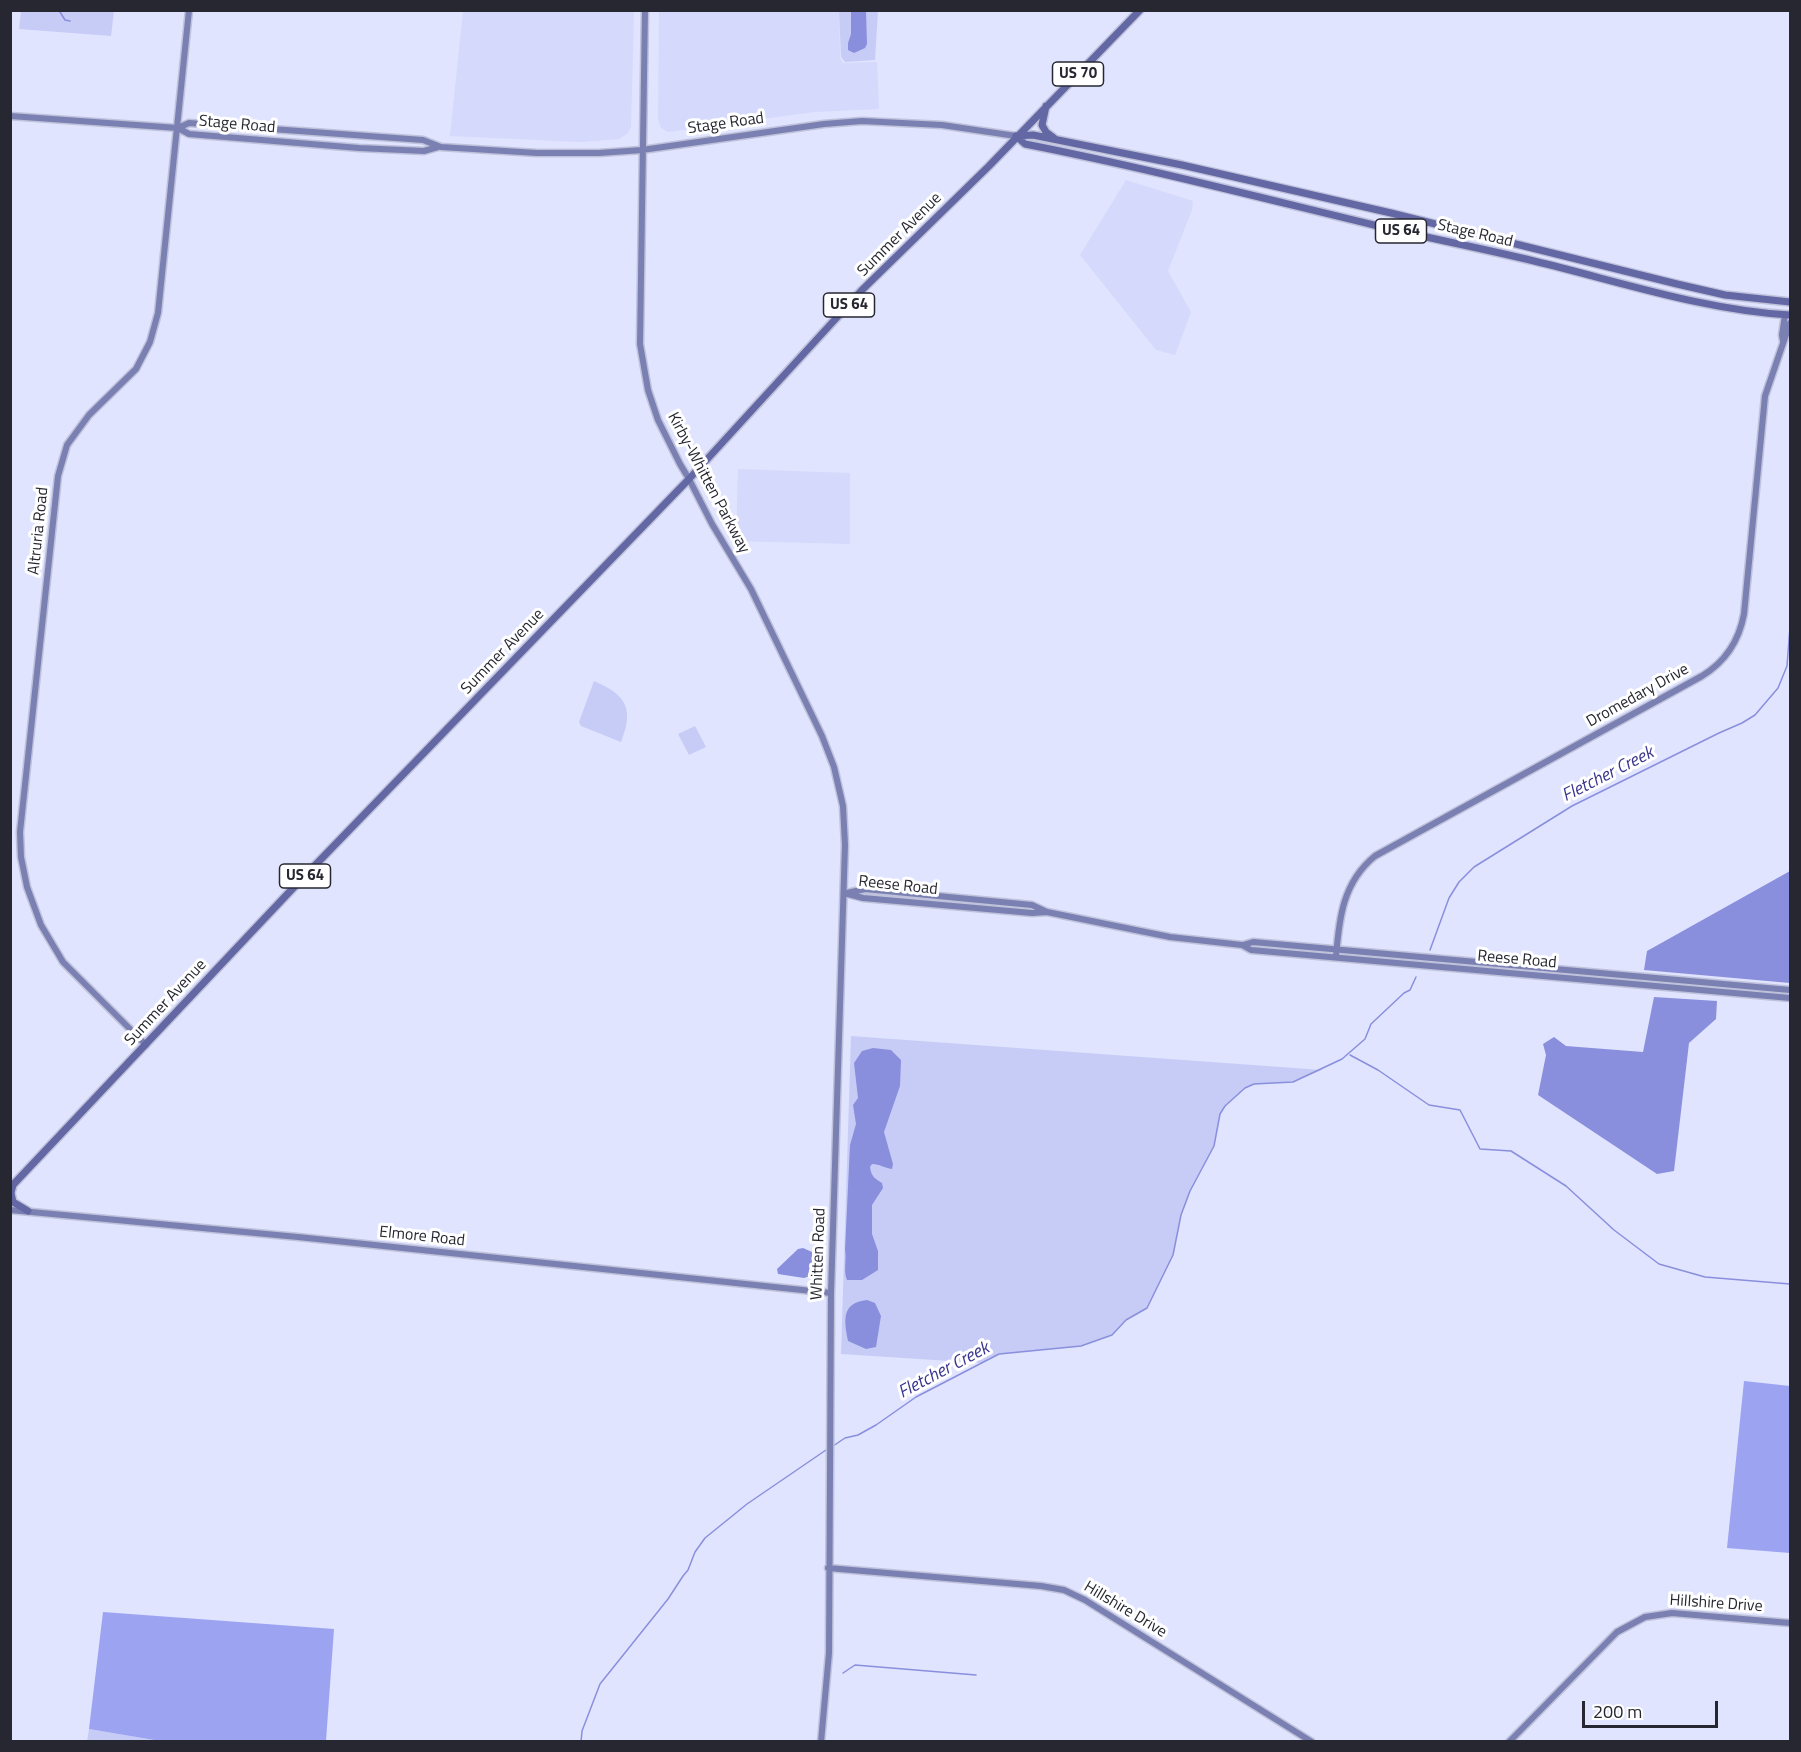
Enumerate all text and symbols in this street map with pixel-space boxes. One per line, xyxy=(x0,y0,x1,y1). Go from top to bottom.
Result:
road number: US 70 xyxy=(1052,62,1104,86)
street label: Stage Road xyxy=(687,109,765,139)
street label: Stage Road xyxy=(198,112,276,138)
street label: Summer Avenue xyxy=(854,189,946,281)
street label: Stage Road xyxy=(1436,216,1514,252)
road number: US 64 xyxy=(1376,219,1426,243)
road number: US 64 xyxy=(824,293,874,317)
street label: Kirby-Whitten Parkway xyxy=(663,409,753,557)
street label: Altruria Road xyxy=(25,486,53,576)
street label: Summer Avenue xyxy=(458,605,548,699)
street label: Dromedary Drive xyxy=(1584,660,1692,732)
water label: Fletcher Creek xyxy=(1559,743,1657,807)
road number: US 64 xyxy=(280,864,330,888)
street label: Reese Road xyxy=(857,872,939,900)
street label: Reese Road xyxy=(1477,947,1557,973)
street label: Summer Avenue xyxy=(121,956,211,1050)
street label: Whitten Road xyxy=(808,1208,830,1300)
street label: Elmore Road xyxy=(378,1223,466,1251)
water label: Fletcher Creek xyxy=(895,1338,993,1404)
street label: Hillshire Drive xyxy=(1080,1578,1170,1642)
street label: Hillshire Drive xyxy=(1669,1591,1763,1617)
scale bar xyxy=(1585,1689,1722,1727)
text: 200 m xyxy=(1593,1698,1642,1725)

